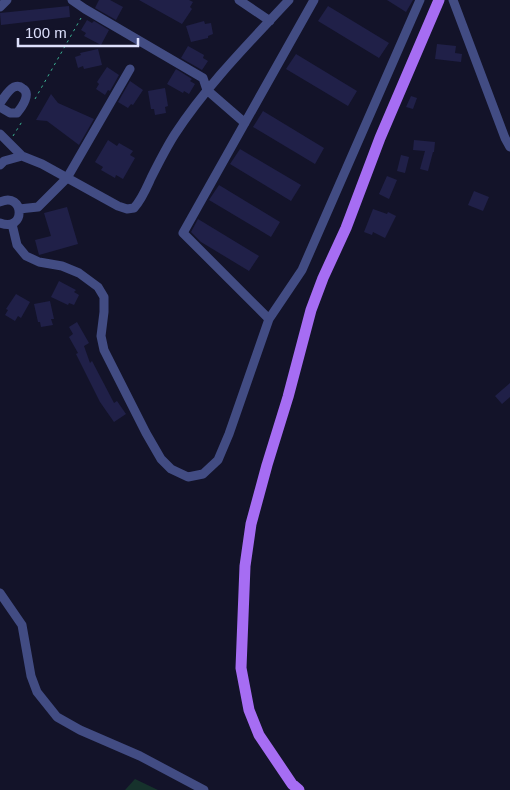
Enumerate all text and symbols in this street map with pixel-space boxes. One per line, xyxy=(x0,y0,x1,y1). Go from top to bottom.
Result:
scale bar xyxy=(18,15,138,47)
text: 100 m xyxy=(25,24,67,41)

